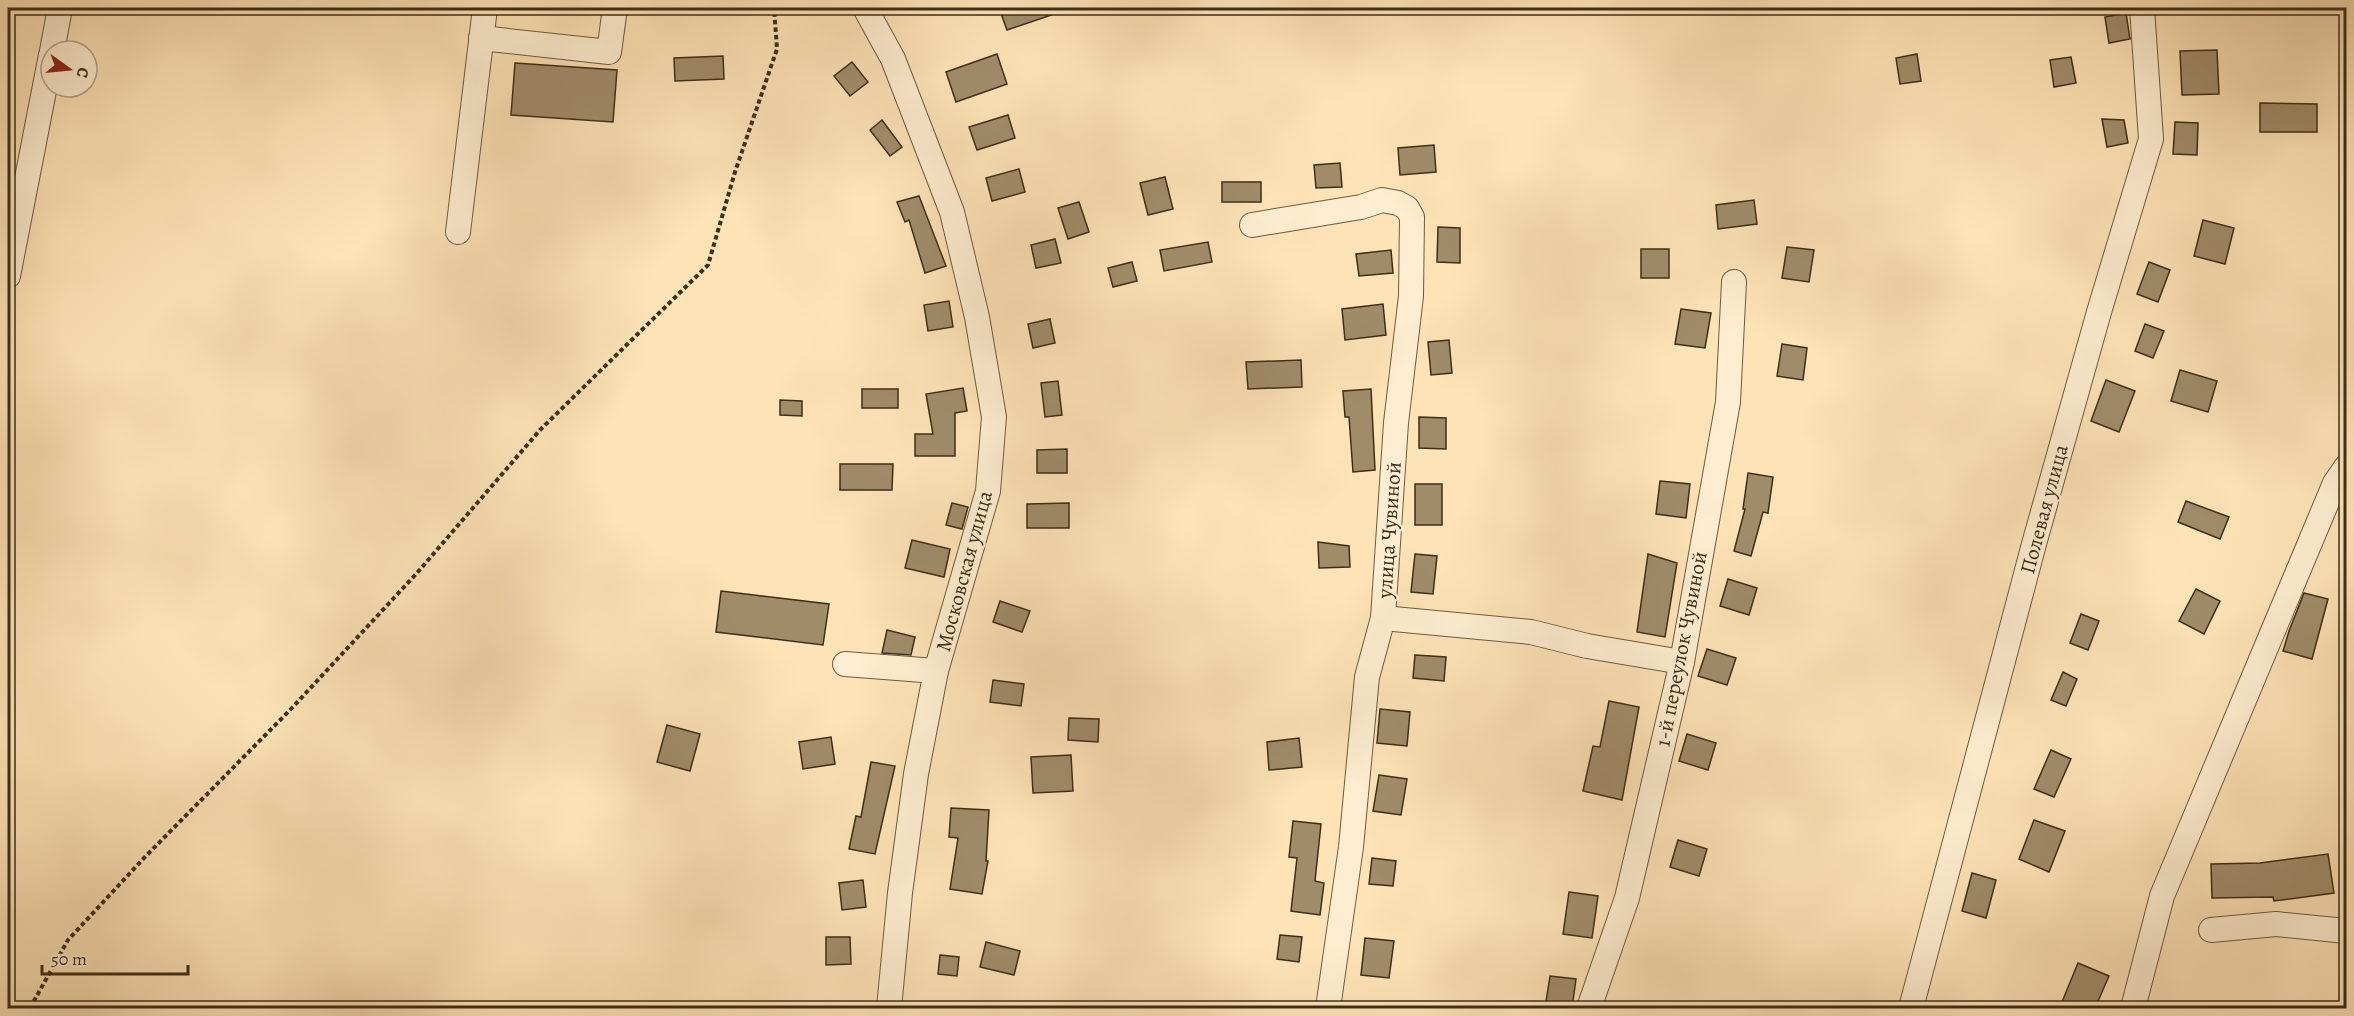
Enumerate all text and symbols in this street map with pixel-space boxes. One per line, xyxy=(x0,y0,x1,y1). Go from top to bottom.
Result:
north arrow xyxy=(39,39,99,99)
text: С xyxy=(71,65,94,80)
street label: Полевая улица xyxy=(2013,441,2075,577)
street label: улица Чувиной xyxy=(1370,461,1408,600)
street label: Московская улица xyxy=(929,487,999,654)
street label: 1-й переулок Чувиной xyxy=(1648,549,1714,749)
scale bar xyxy=(42,938,188,976)
text: 50 m xyxy=(51,947,87,971)

